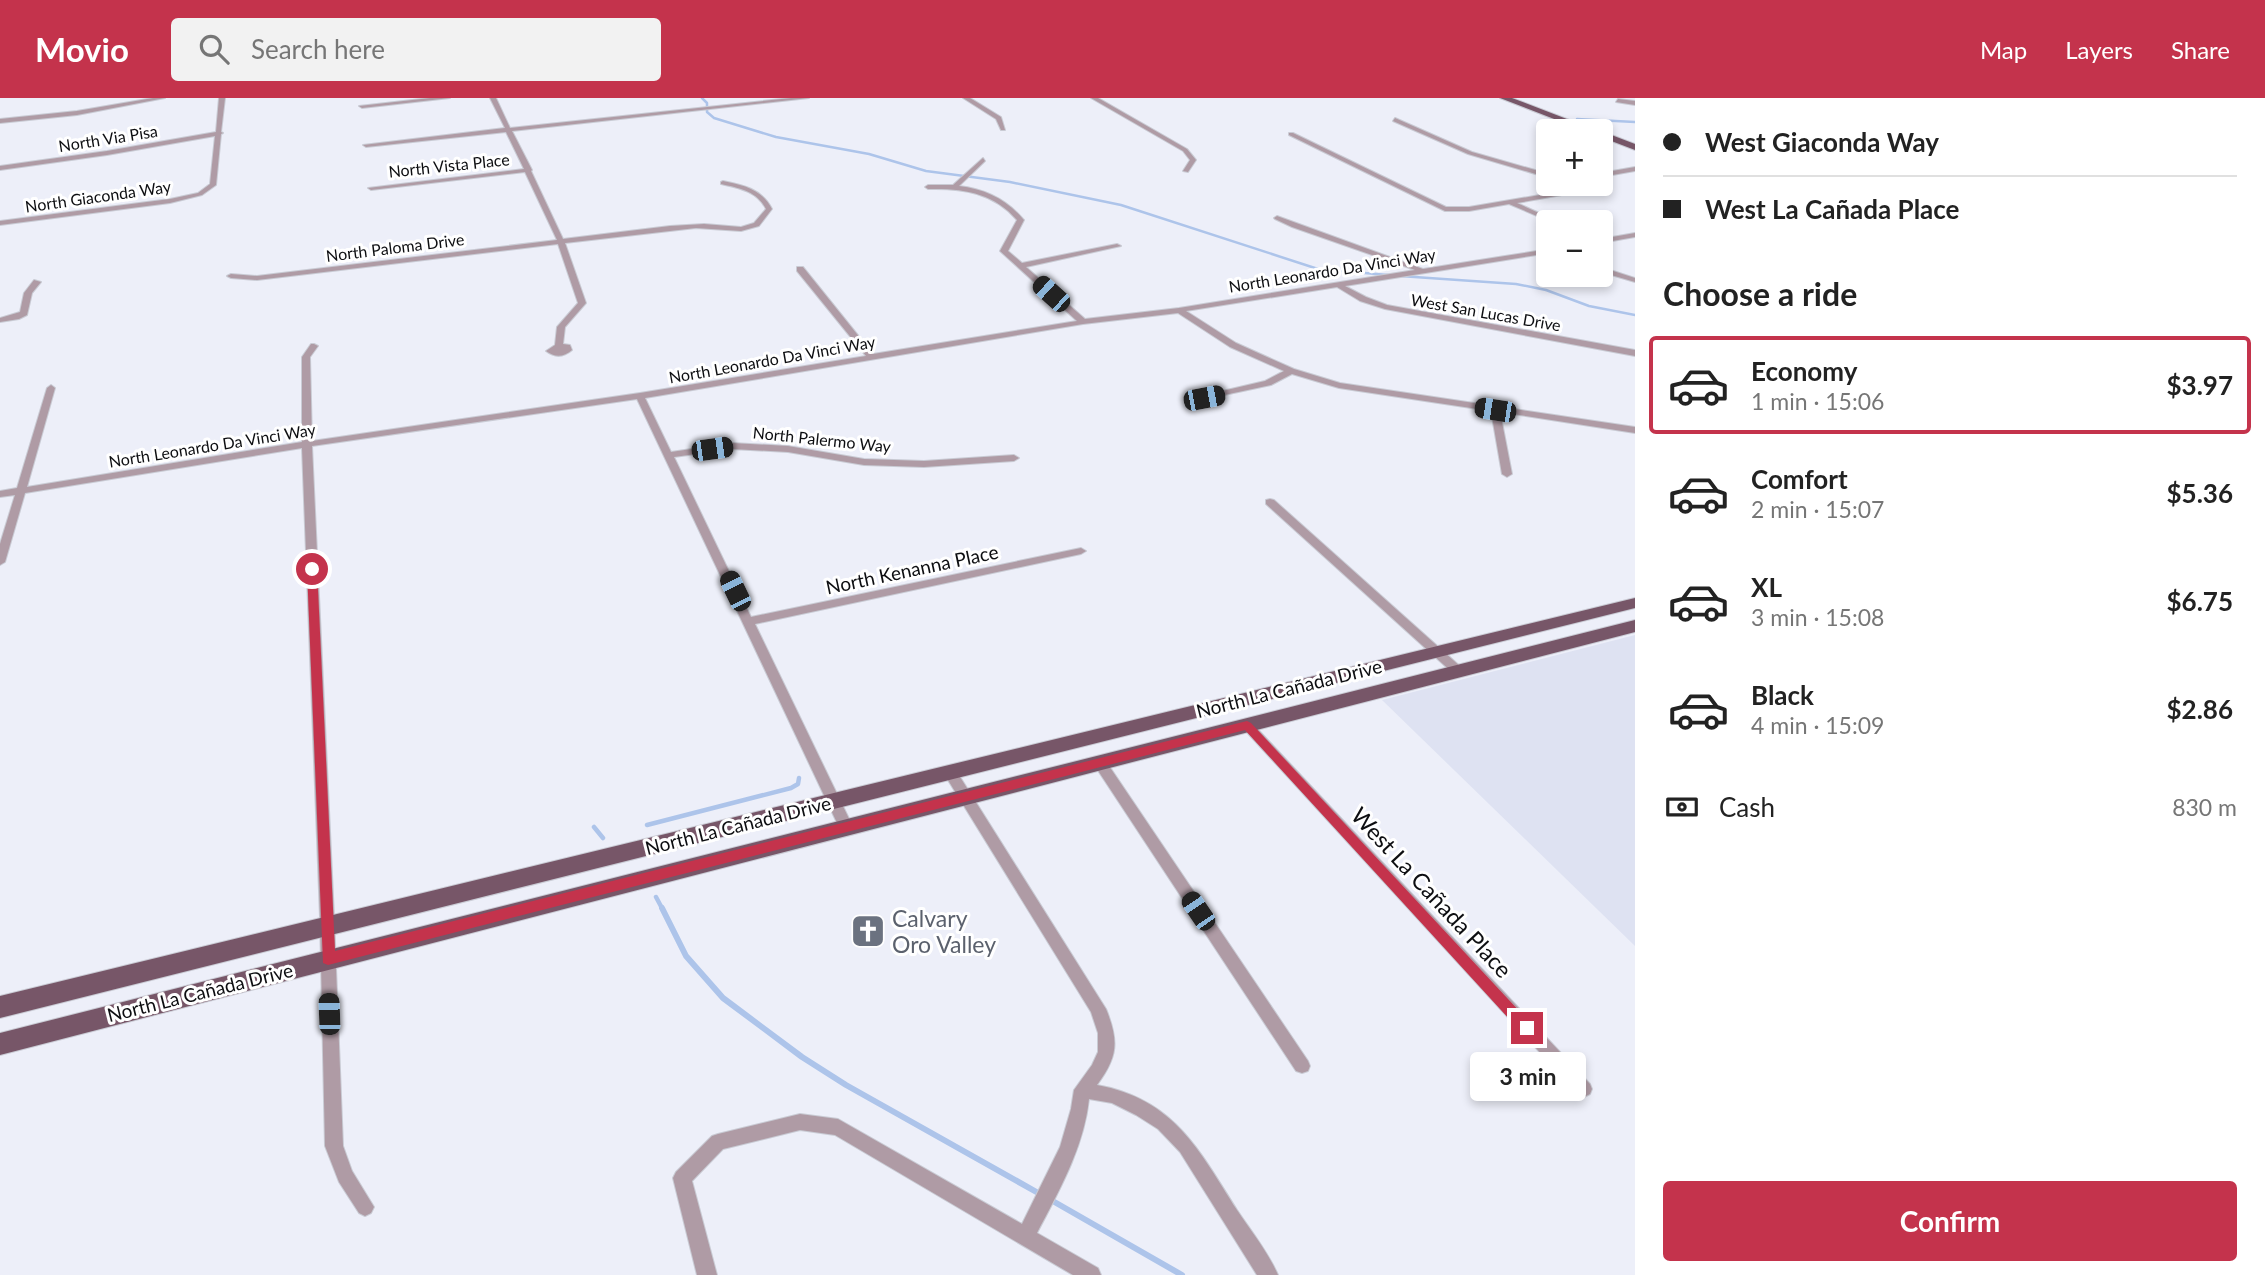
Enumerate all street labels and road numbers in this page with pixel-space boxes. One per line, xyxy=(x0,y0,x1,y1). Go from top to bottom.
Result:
street label: North Via Pisa xyxy=(57,121,159,155)
street label: North Vista Place xyxy=(388,149,510,181)
street label: North Giaconda Way xyxy=(24,176,173,216)
street label: North Paloma Drive xyxy=(325,229,465,265)
street label: North Leonardo Da Vinci Way xyxy=(1227,244,1438,296)
street label: West San Lucas Drive xyxy=(1410,289,1562,335)
street label: North Leonardo Da Vinci Way xyxy=(667,331,877,387)
street label: North Leonardo Da Vinci Way xyxy=(107,419,318,471)
street label: North Palermo Way xyxy=(752,422,893,456)
street label: North Kenanna Place xyxy=(824,539,1000,599)
street label: North La Cañada Drive xyxy=(1194,654,1384,722)
street label: North La Cañada Drive xyxy=(643,791,833,859)
street label: West La Cañada Place xyxy=(1346,801,1518,983)
street label: North La Cañada Drive xyxy=(105,958,295,1026)

